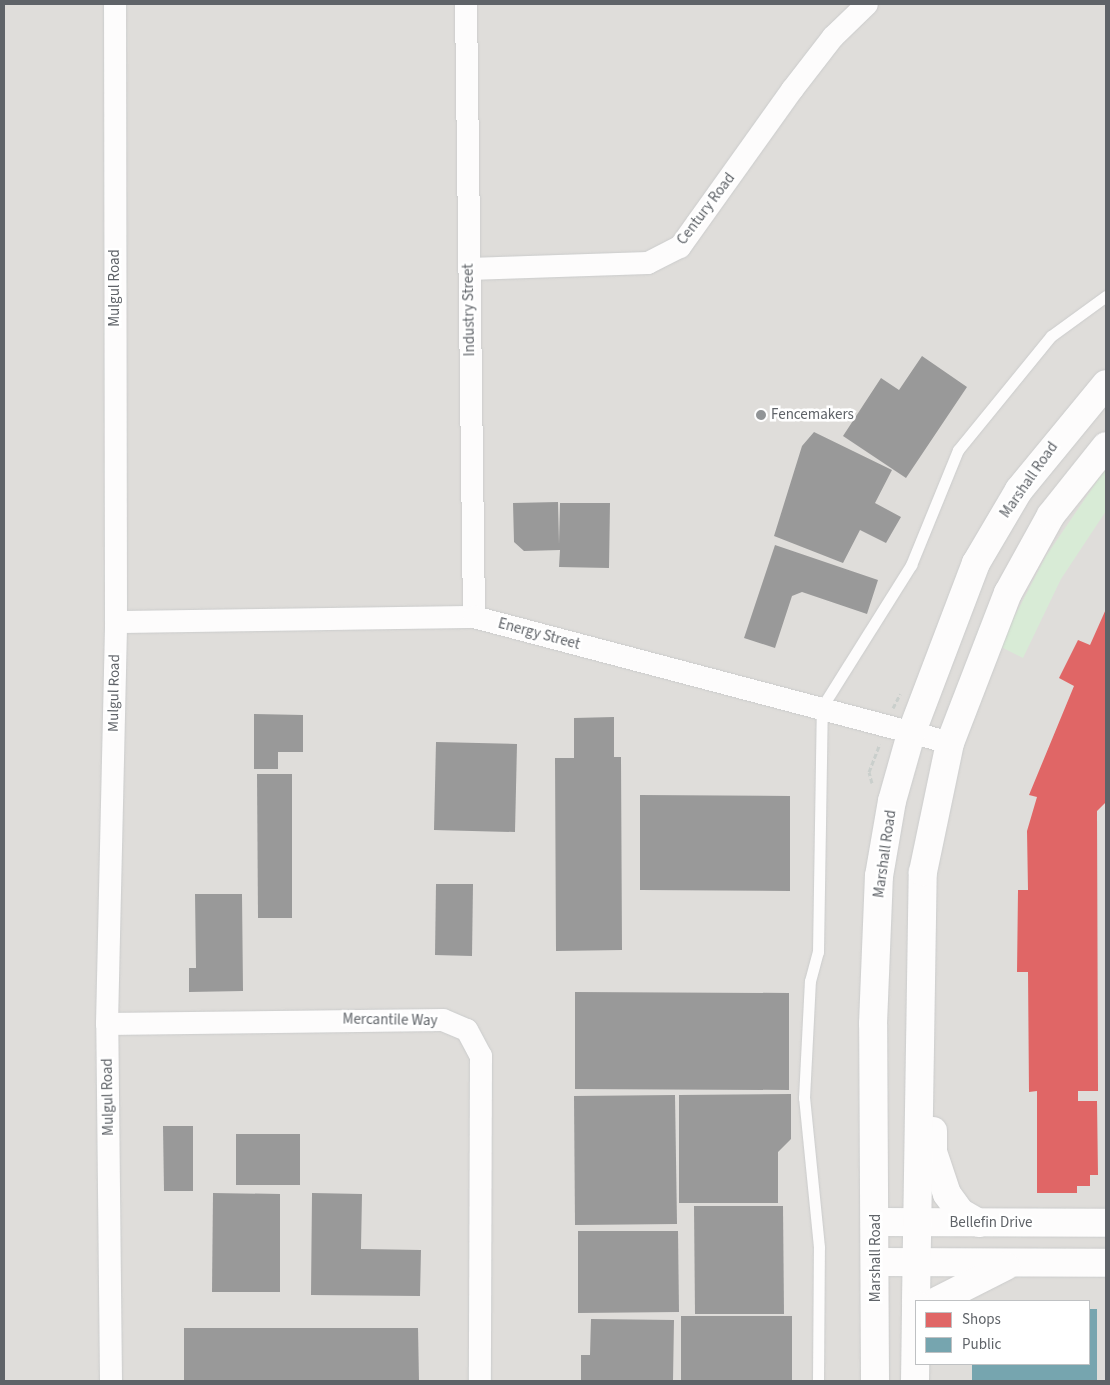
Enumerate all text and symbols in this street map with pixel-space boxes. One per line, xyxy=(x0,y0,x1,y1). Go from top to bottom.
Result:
street label: Century Road xyxy=(673,170,739,248)
street label: Mulgul Road xyxy=(106,249,124,327)
street label: Industry Street xyxy=(459,263,479,357)
place label: Fencemakers xyxy=(771,406,854,424)
marker: Fencemakers xyxy=(755,409,767,421)
street label: Marshall Road xyxy=(996,439,1062,521)
street label: Energy Street xyxy=(496,614,582,654)
street label: Mulgul Road xyxy=(104,654,124,732)
street label: Marshall Road xyxy=(870,809,900,899)
street label: Mercantile Way xyxy=(342,1010,438,1030)
street label: Mulgul Road xyxy=(98,1058,118,1136)
street label: Marshall Road xyxy=(867,1214,885,1302)
street label: Bellefin Drive xyxy=(949,1214,1033,1232)
legend xyxy=(915,1300,1090,1365)
text: Shops xyxy=(962,1309,1001,1330)
text: Public xyxy=(962,1334,1001,1355)

